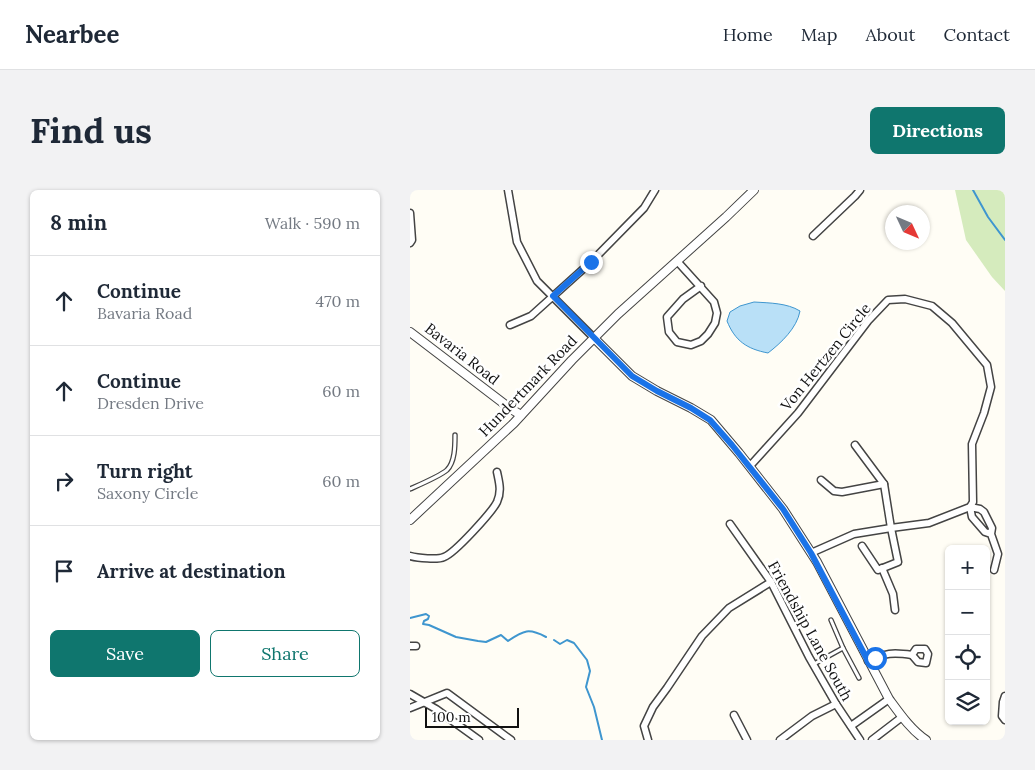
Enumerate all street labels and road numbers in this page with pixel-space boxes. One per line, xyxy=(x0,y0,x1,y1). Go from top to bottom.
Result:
street label: Von Hertzen Circle xyxy=(776,299,875,415)
street label: Bavaria Road xyxy=(421,319,503,389)
street label: Hundertmark Road xyxy=(474,331,581,440)
street label: Friendship Lane South xyxy=(764,558,857,704)

